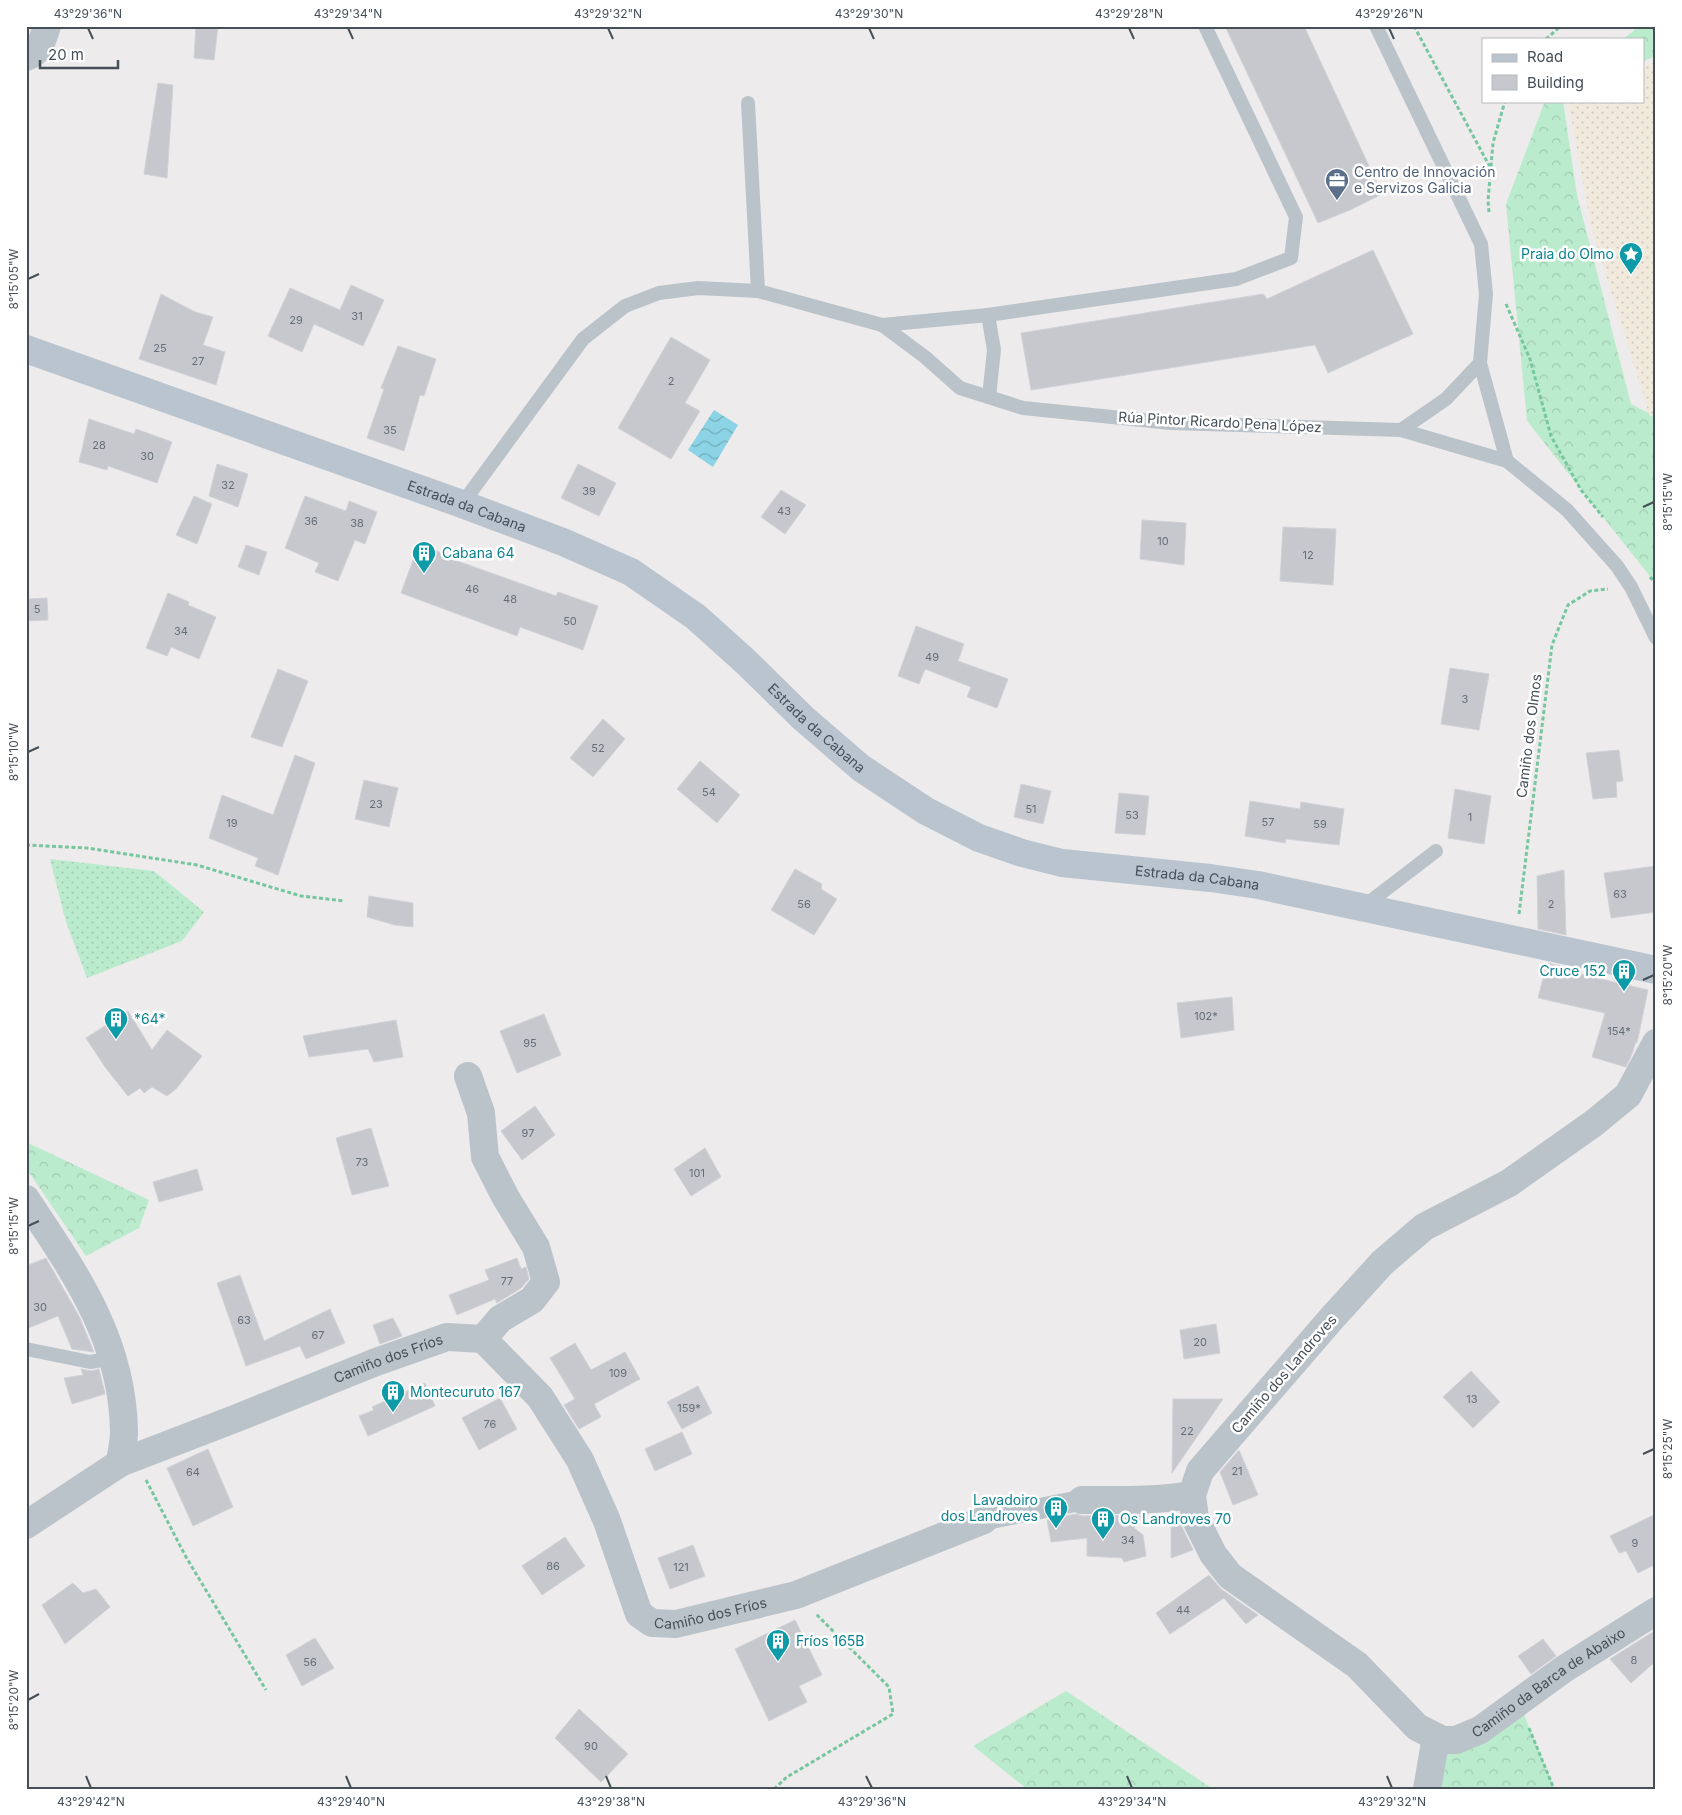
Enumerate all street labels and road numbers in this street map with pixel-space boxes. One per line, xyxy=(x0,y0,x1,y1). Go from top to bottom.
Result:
street label: Rúa Pintor Ricardo Pena López xyxy=(1118,408,1322,435)
street label: Estrada da Cabana xyxy=(405,476,529,535)
street label: Camiño dos Olmos xyxy=(1512,673,1545,799)
street label: Estrada da Cabana xyxy=(765,679,869,776)
street label: Estrada da Cabana xyxy=(1134,861,1261,893)
street label: Camiño dos Landroves xyxy=(1227,1311,1340,1436)
street label: Camiño dos Fríos xyxy=(331,1330,445,1386)
street label: Camiño dos Fríos xyxy=(654,1593,768,1633)
street label: Camiño da Barca de Abaixo xyxy=(1469,1624,1628,1741)

